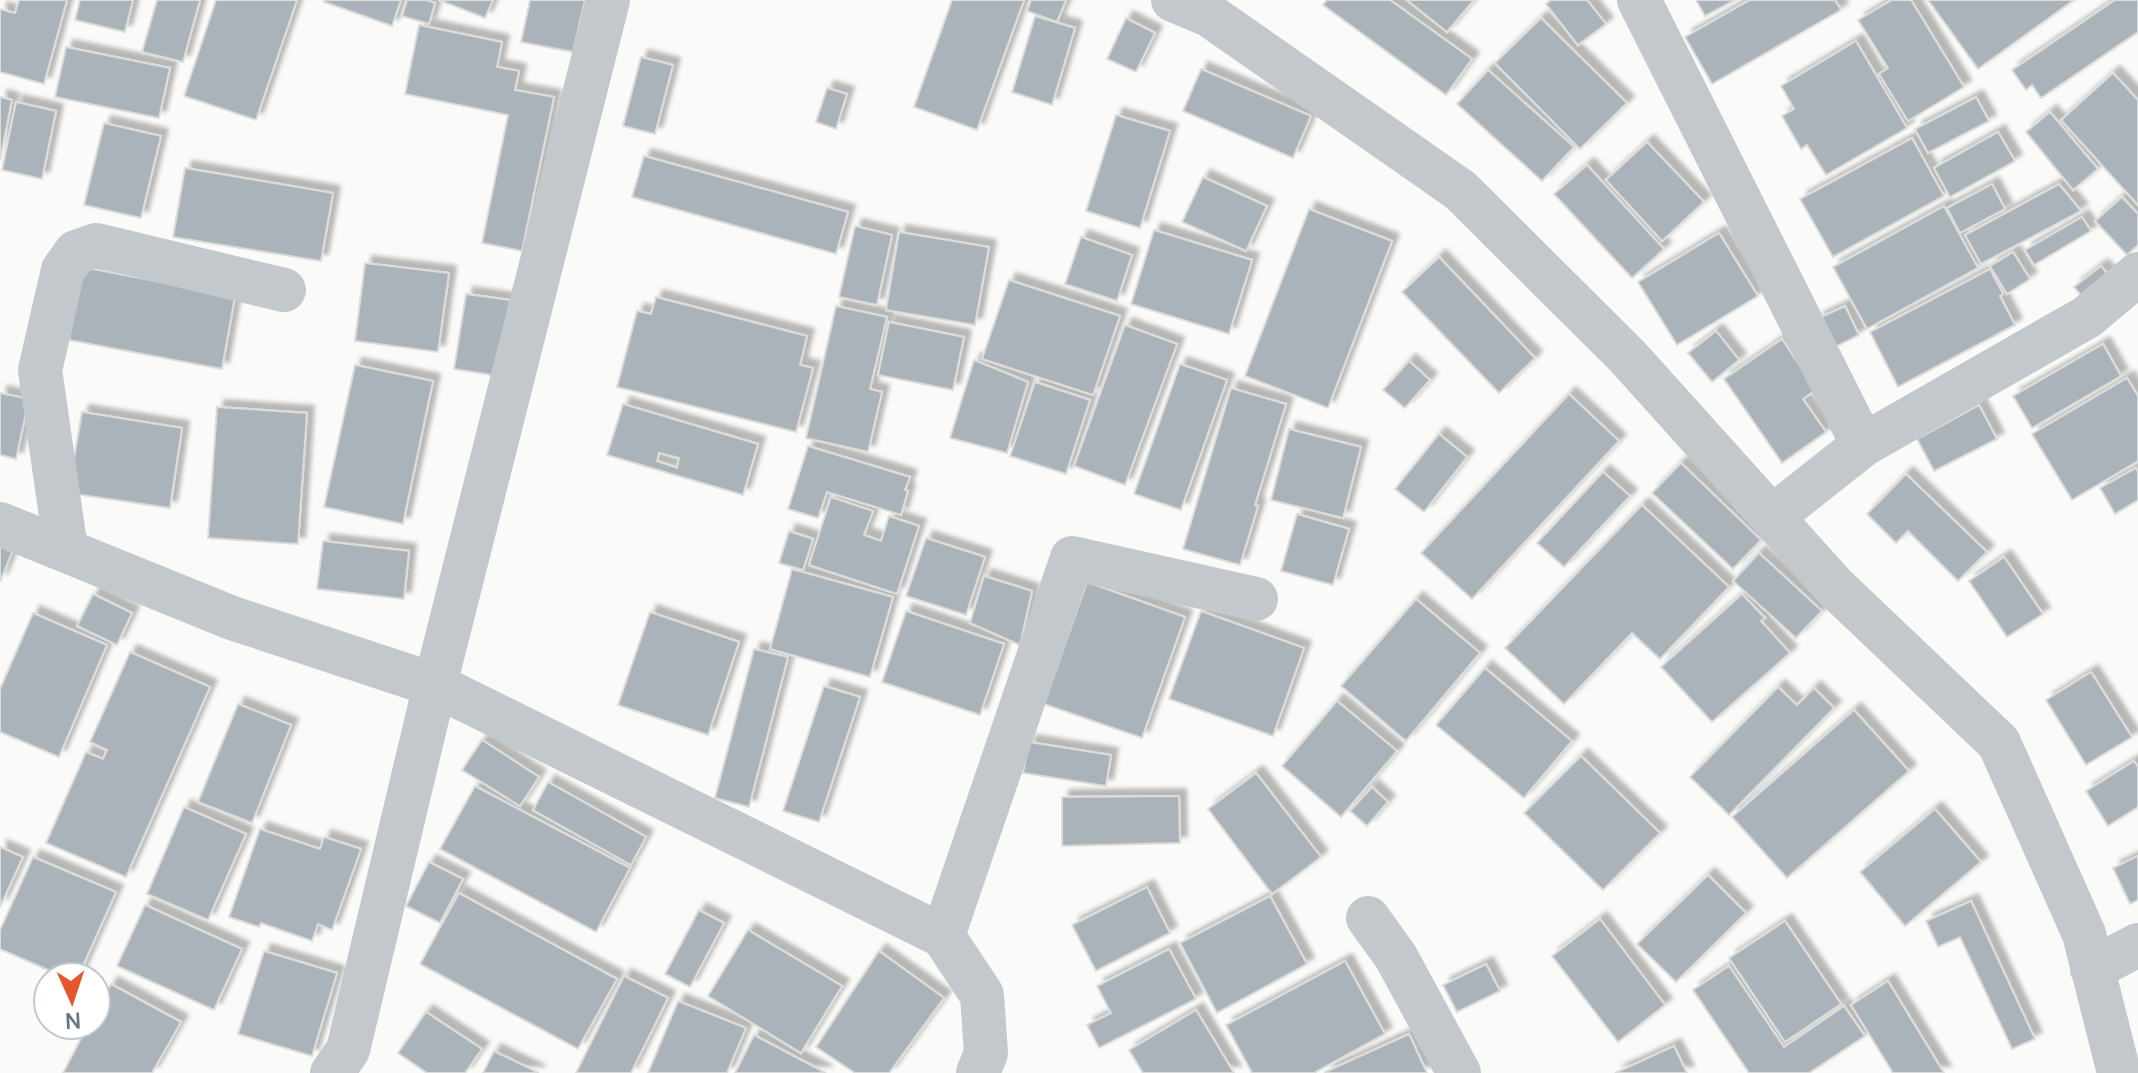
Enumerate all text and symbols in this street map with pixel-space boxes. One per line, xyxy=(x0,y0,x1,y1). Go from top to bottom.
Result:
north arrow xyxy=(32,961,112,1041)
text: N xyxy=(64,1006,82,1036)

